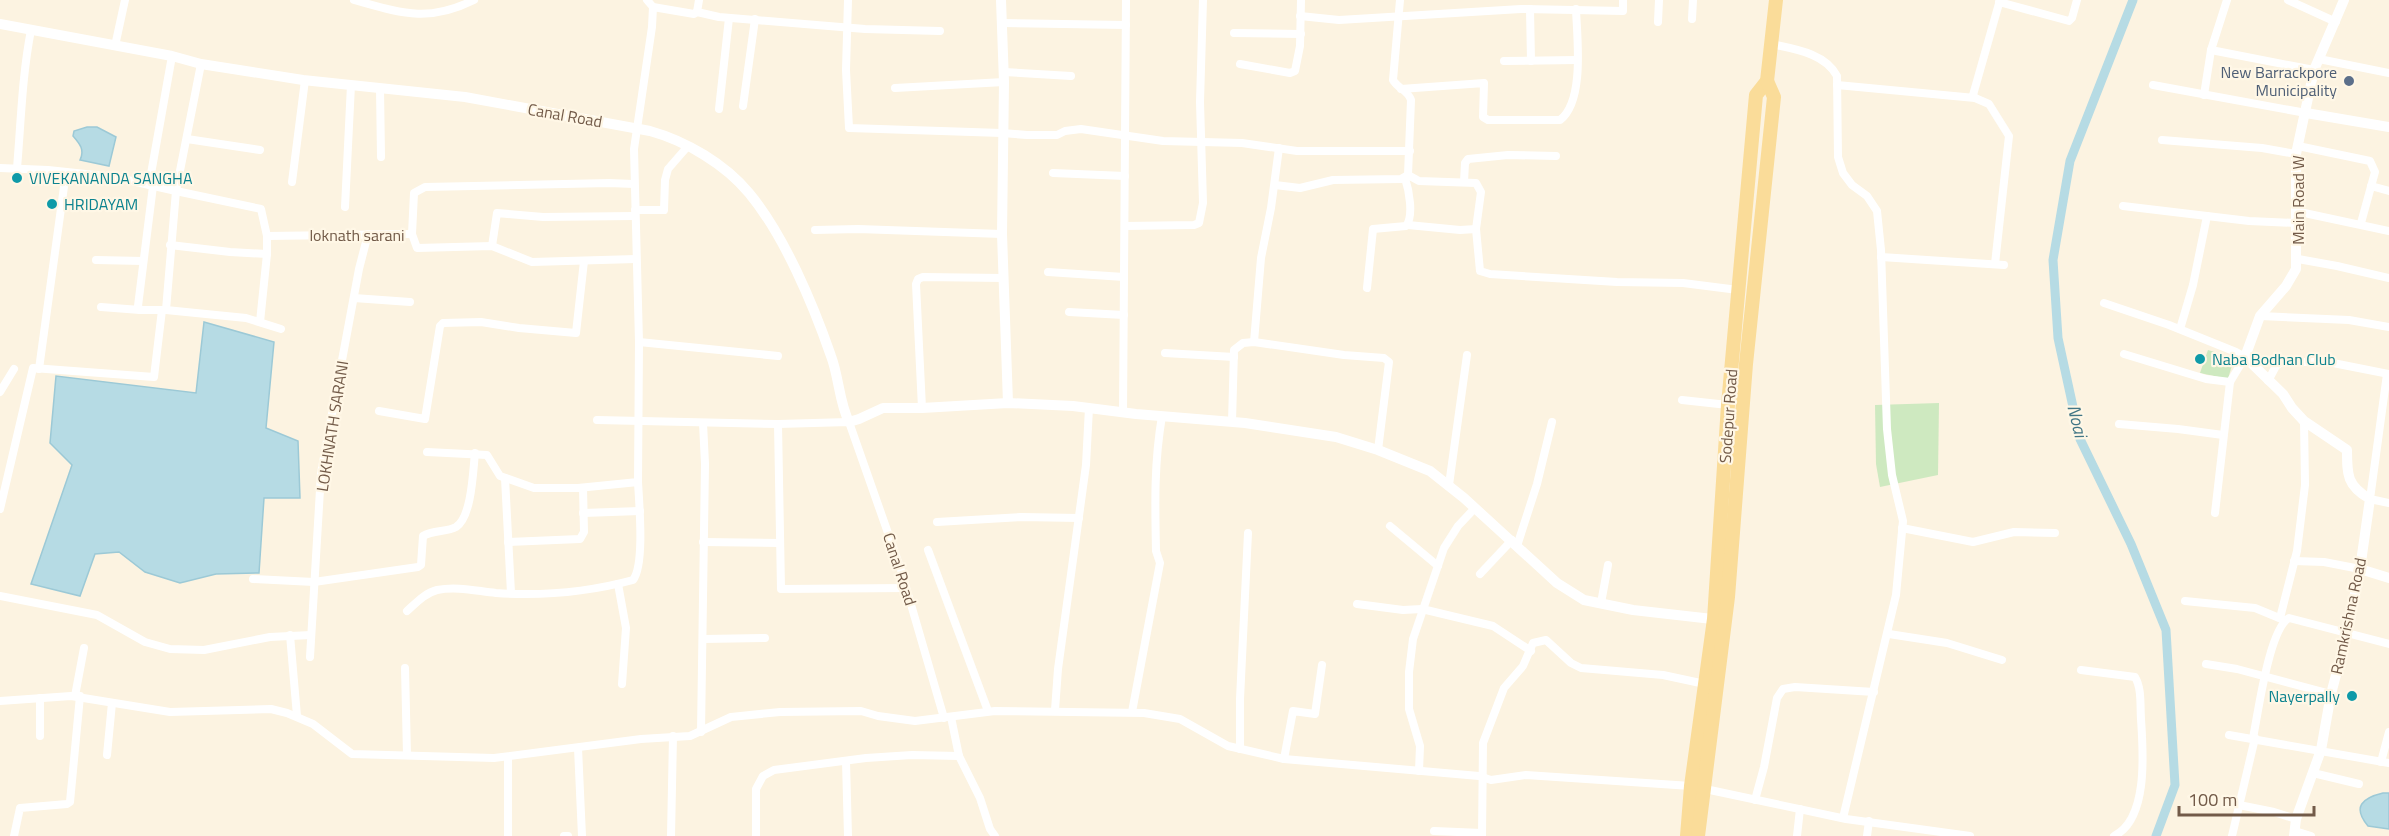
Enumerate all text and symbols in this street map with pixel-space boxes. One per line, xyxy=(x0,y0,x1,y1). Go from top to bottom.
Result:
place label: New Barrackpore Municipality xyxy=(2221,60,2337,102)
marker: New Barrackpore Municipality xyxy=(2342,74,2356,88)
street label: Canal Road xyxy=(526,97,604,133)
street label: Main Road W xyxy=(2286,155,2310,245)
place label: VIVEKANANDA SANGHA xyxy=(29,166,193,190)
marker: VIVEKANANDA SANGHA xyxy=(10,171,24,185)
place label: HRIDAYAM xyxy=(64,192,138,216)
marker: HRIDAYAM xyxy=(45,197,59,211)
street label: loknath sarani xyxy=(309,223,405,247)
place label: Naba Bodhan Club xyxy=(2212,347,2336,371)
marker: Naba Bodhan Club xyxy=(2193,352,2207,366)
street label: LOKHNATH SARANI xyxy=(310,359,354,493)
street label: Sodepur Road xyxy=(1713,368,1743,464)
water label: Noai xyxy=(2060,402,2095,442)
street label: Canal Road xyxy=(877,530,923,608)
street label: Ramkrishna Road xyxy=(2324,555,2372,677)
place label: Nayerpally xyxy=(2268,684,2340,708)
marker: Nayerpally xyxy=(2345,689,2359,703)
scale bar xyxy=(2179,779,2314,817)
text: 100 m xyxy=(2188,786,2237,813)

